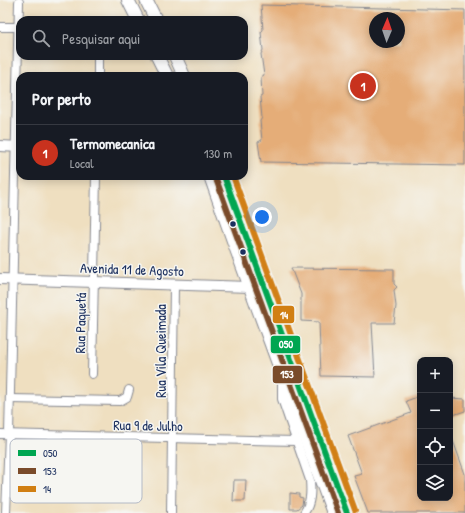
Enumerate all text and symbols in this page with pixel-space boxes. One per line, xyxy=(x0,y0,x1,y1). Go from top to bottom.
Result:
north arrow xyxy=(369,12,405,48)
search box xyxy=(16,16,248,60)
icon: search xyxy=(30,27,52,49)
text: Pesquisar aqui xyxy=(62,28,140,49)
pin: 1 xyxy=(350,71,376,101)
text: Por perto xyxy=(32,87,91,110)
text: Termomecanica xyxy=(70,133,155,154)
text: 1 xyxy=(43,144,47,162)
text: 130 m xyxy=(204,144,232,162)
text: Local xyxy=(70,154,94,172)
your location xyxy=(252,207,272,227)
unlabelled marker xyxy=(228,219,238,229)
unlabelled marker xyxy=(238,247,248,257)
street label: Avenida 11 de Agosto xyxy=(80,258,185,281)
street label: Rua Paquetá xyxy=(70,292,91,354)
street label: Rua Vila Queimada xyxy=(151,304,170,398)
line badge: 14 xyxy=(272,305,295,324)
text: 14 xyxy=(280,308,288,322)
line badge: 050 xyxy=(270,335,301,354)
text: 050 xyxy=(279,337,293,351)
map controls xyxy=(417,357,453,501)
button: + xyxy=(417,357,453,393)
line badge: 153 xyxy=(272,365,303,384)
text: 153 xyxy=(280,367,294,381)
button: − xyxy=(417,393,453,429)
street label: Rua 9 de Julho xyxy=(113,415,183,435)
button: locate xyxy=(417,429,453,465)
legend xyxy=(10,439,142,503)
text: 050 xyxy=(43,446,58,460)
text: 153 xyxy=(43,464,57,478)
button: layers xyxy=(417,465,453,501)
text: 14 xyxy=(43,482,51,496)

